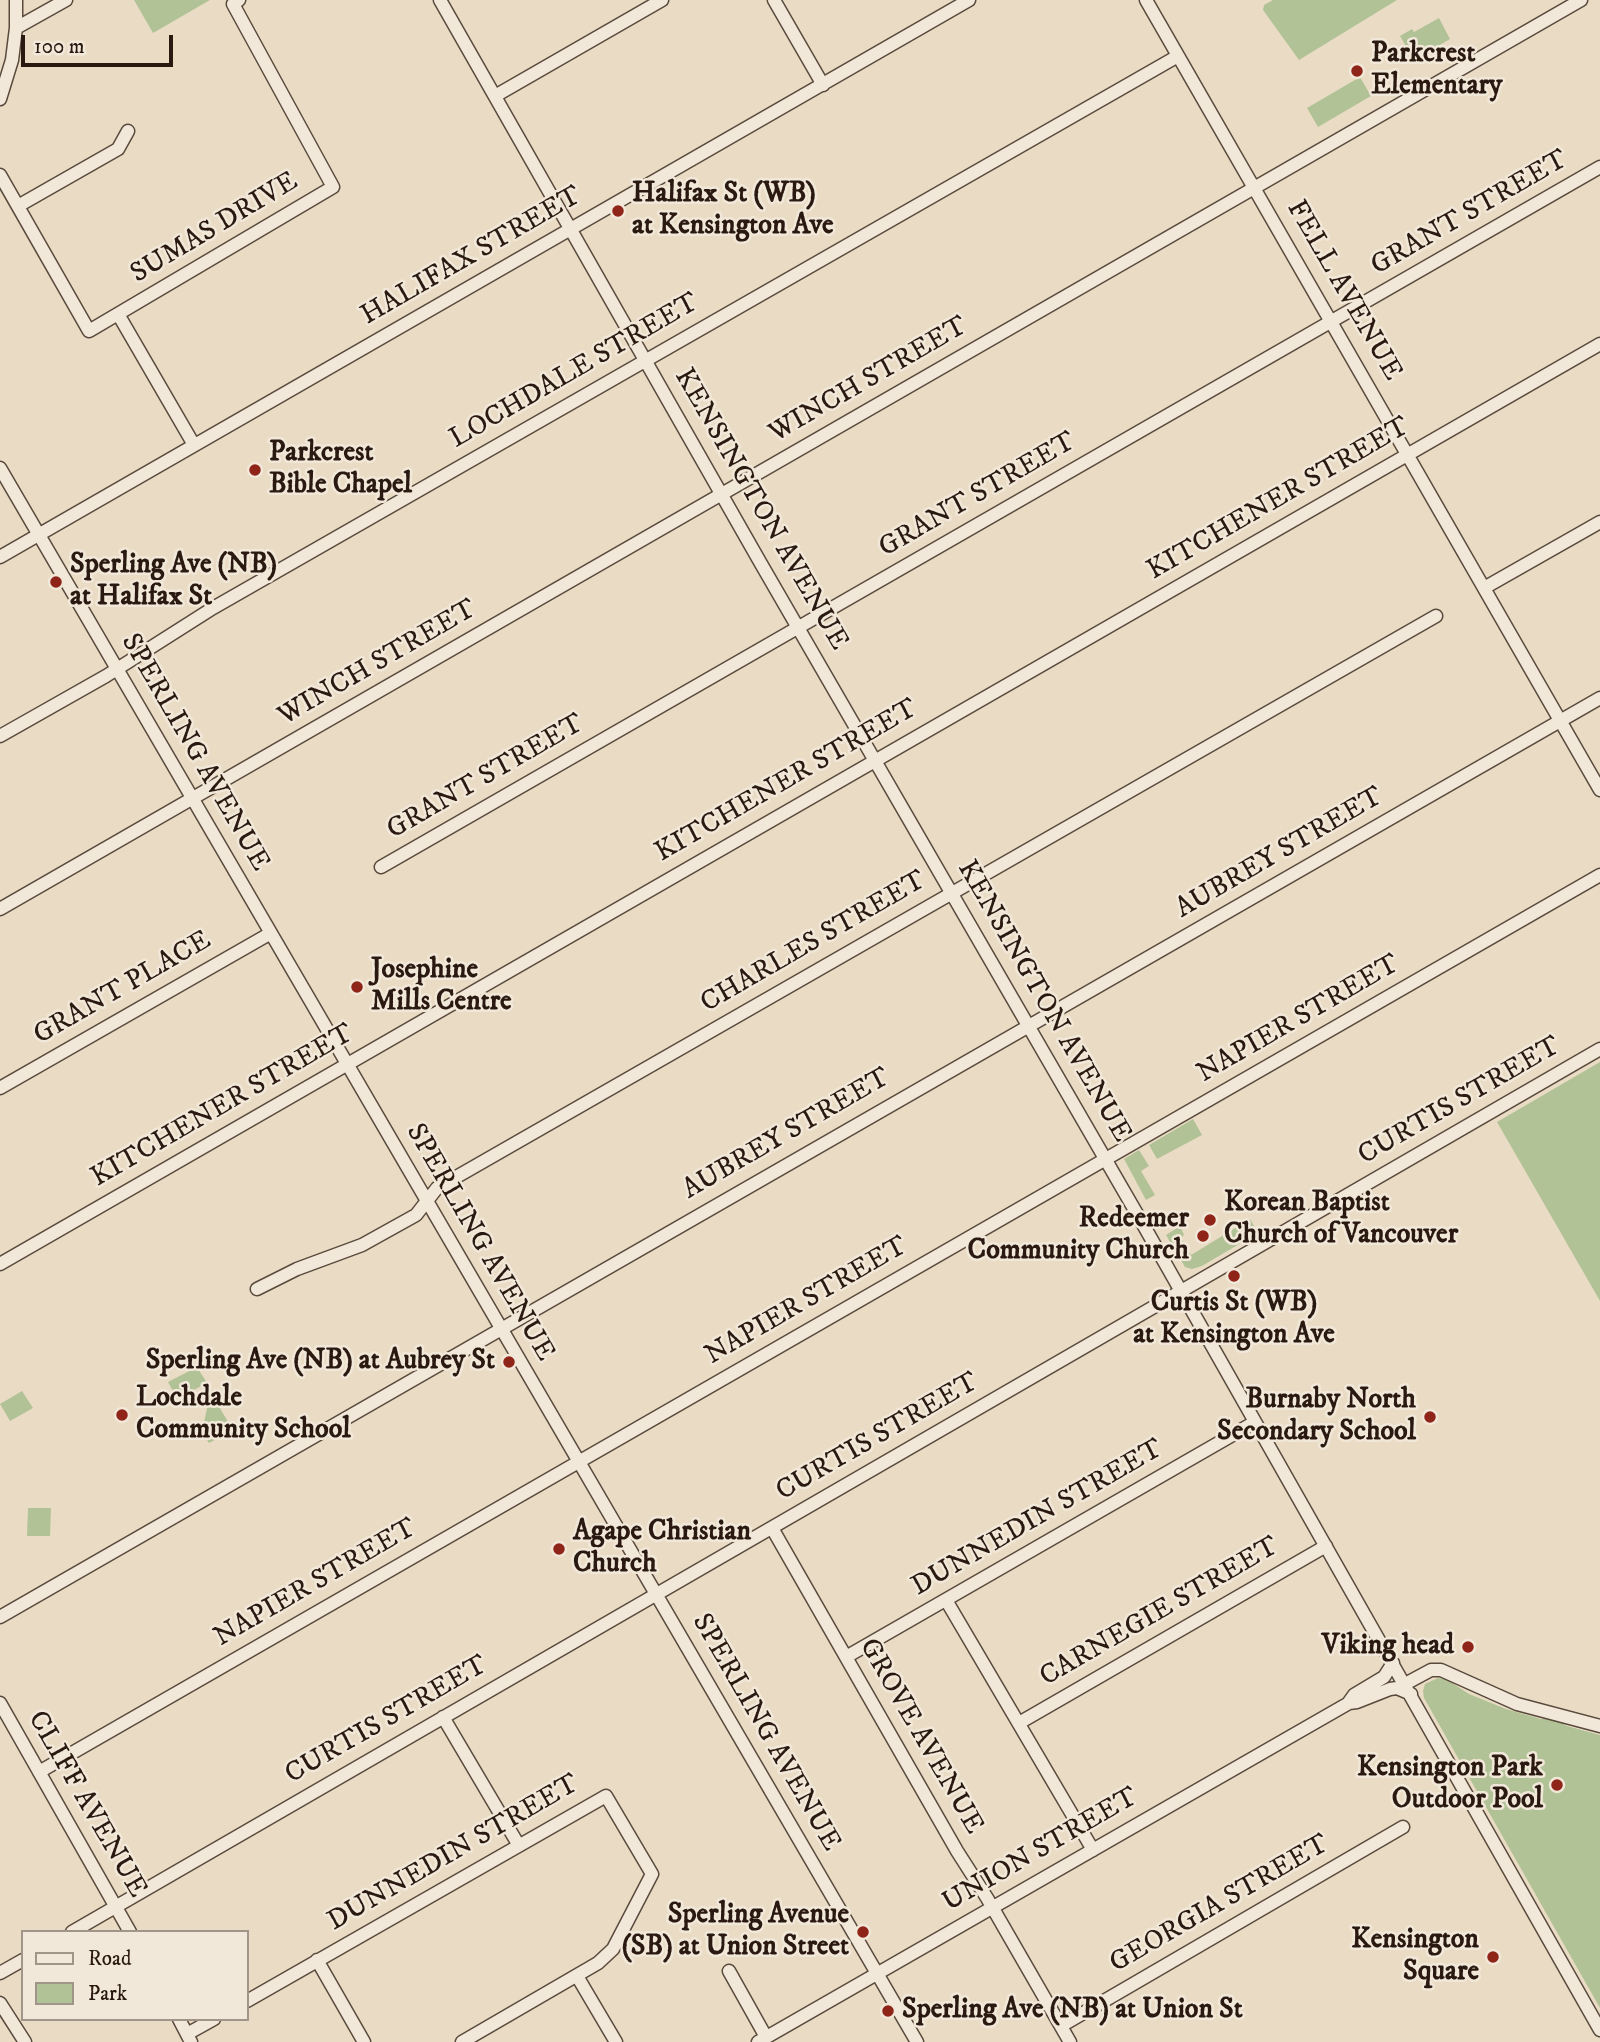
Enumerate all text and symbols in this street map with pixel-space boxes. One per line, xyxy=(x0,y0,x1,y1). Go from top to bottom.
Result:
scale bar xyxy=(24,21,177,65)
text: 100 m xyxy=(34,34,85,60)
place label: Parkcrest Elementary xyxy=(1371,38,1502,104)
marker: Parkcrest Elementary xyxy=(1349,63,1365,79)
street label: GRANT STREET xyxy=(1366,144,1574,284)
street label: SUMAS DRIVE xyxy=(125,166,305,292)
place label: Halifax St (WB) at Kensington Ave xyxy=(632,178,834,244)
street label: HALIFAX STREET xyxy=(356,180,588,334)
street label: FELL AVENUE xyxy=(1278,195,1408,387)
marker: Halifax St (WB) at Kensington Ave xyxy=(610,203,626,219)
street label: LOCHDALE STREET xyxy=(445,287,705,457)
street label: WINCH STREET xyxy=(764,311,974,451)
street label: KENSINGTON AVENUE xyxy=(666,363,854,657)
street label: KITCHENER STREET xyxy=(1142,411,1416,589)
street label: GRANT STREET xyxy=(874,426,1082,566)
place label: Parkcrest Bible Chapel xyxy=(269,437,412,503)
marker: Parkcrest Bible Chapel xyxy=(247,462,263,478)
place label: Sperling Ave (NB) at Halifax St xyxy=(70,549,277,615)
marker: Sperling Ave (NB) at Halifax St xyxy=(48,574,64,590)
street label: WINCH STREET xyxy=(273,594,483,734)
street label: SPERLING AVENUE xyxy=(112,628,276,878)
street label: KITCHENER STREET xyxy=(650,693,924,871)
street label: GRANT STREET xyxy=(382,708,590,848)
street label: AUBREY STREET xyxy=(1170,781,1390,927)
street label: KENSINGTON AVENUE xyxy=(949,855,1137,1149)
street label: CHARLES STREET xyxy=(695,865,933,1021)
street label: GRANT PLACE xyxy=(28,925,218,1053)
street label: NAPIER STREET xyxy=(1192,948,1406,1092)
place label: Josephine Mills Centre xyxy=(371,954,512,1020)
marker: Josephine Mills Centre xyxy=(349,979,365,995)
street label: KITCHENER STREET xyxy=(86,1018,360,1196)
street label: CURTIS STREET xyxy=(1353,1031,1567,1173)
street label: AUBREY STREET xyxy=(677,1062,897,1208)
street label: SPERLING AVENUE xyxy=(397,1118,561,1368)
place label: Korean Baptist Church of Vancouver xyxy=(1224,1187,1458,1253)
place label: Redeemer Community Church xyxy=(968,1203,1189,1269)
marker: Korean Baptist Church of Vancouver xyxy=(1202,1212,1218,1228)
marker: Redeemer Community Church xyxy=(1195,1228,1211,1244)
street label: NAPIER STREET xyxy=(700,1230,914,1374)
marker: Curtis St (WB) at Kensington Ave xyxy=(1226,1268,1242,1284)
place label: Curtis St (WB) at Kensington Ave xyxy=(1133,1287,1335,1353)
place label: Sperling Ave (NB) at Aubrey St xyxy=(146,1345,495,1379)
marker: Sperling Ave (NB) at Aubrey St xyxy=(501,1354,517,1370)
street label: CURTIS STREET xyxy=(771,1367,985,1509)
place label: Lochdale Community School xyxy=(136,1382,351,1448)
place label: Burnaby North Secondary School xyxy=(1217,1384,1416,1450)
marker: Lochdale Community School xyxy=(114,1407,130,1423)
marker: Burnaby North Secondary School xyxy=(1422,1409,1438,1425)
street label: DUNNEDIN STREET xyxy=(906,1433,1170,1605)
street label: NAPIER STREET xyxy=(209,1512,423,1656)
place label: Agape Christian Church xyxy=(573,1516,751,1582)
street label: CARNEGIE STREET xyxy=(1035,1531,1285,1695)
marker: Agape Christian Church xyxy=(551,1541,567,1557)
street label: SPERLING AVENUE xyxy=(683,1608,847,1858)
place label: Viking head xyxy=(1322,1630,1454,1664)
street label: GROVE AVENUE xyxy=(850,1633,990,1841)
marker: Viking head xyxy=(1460,1639,1476,1655)
street label: CURTIS STREET xyxy=(280,1650,494,1792)
street label: CLIFF AVENUE xyxy=(19,1706,153,1904)
place label: Kensington Park Outdoor Pool xyxy=(1357,1752,1543,1818)
street label: DUNNEDIN STREET xyxy=(322,1768,586,1940)
marker: Kensington Park Outdoor Pool xyxy=(1549,1777,1565,1793)
street label: UNION STREET xyxy=(937,1782,1145,1920)
street label: GEORGIA STREET xyxy=(1104,1829,1336,1981)
place label: Sperling Avenue (SB) at Union Street xyxy=(622,1899,849,1965)
marker: Sperling Avenue (SB) at Union Street xyxy=(855,1924,871,1940)
place label: Kensington Square xyxy=(1351,1924,1479,1990)
legend xyxy=(21,1930,248,2021)
text: Road xyxy=(88,1946,132,1972)
marker: Kensington Square xyxy=(1485,1949,1501,1965)
text: Park xyxy=(88,1981,127,2007)
place label: Sperling Ave (NB) at Union St xyxy=(902,1994,1243,2028)
marker: Sperling Ave (NB) at Union St xyxy=(880,2003,896,2019)

